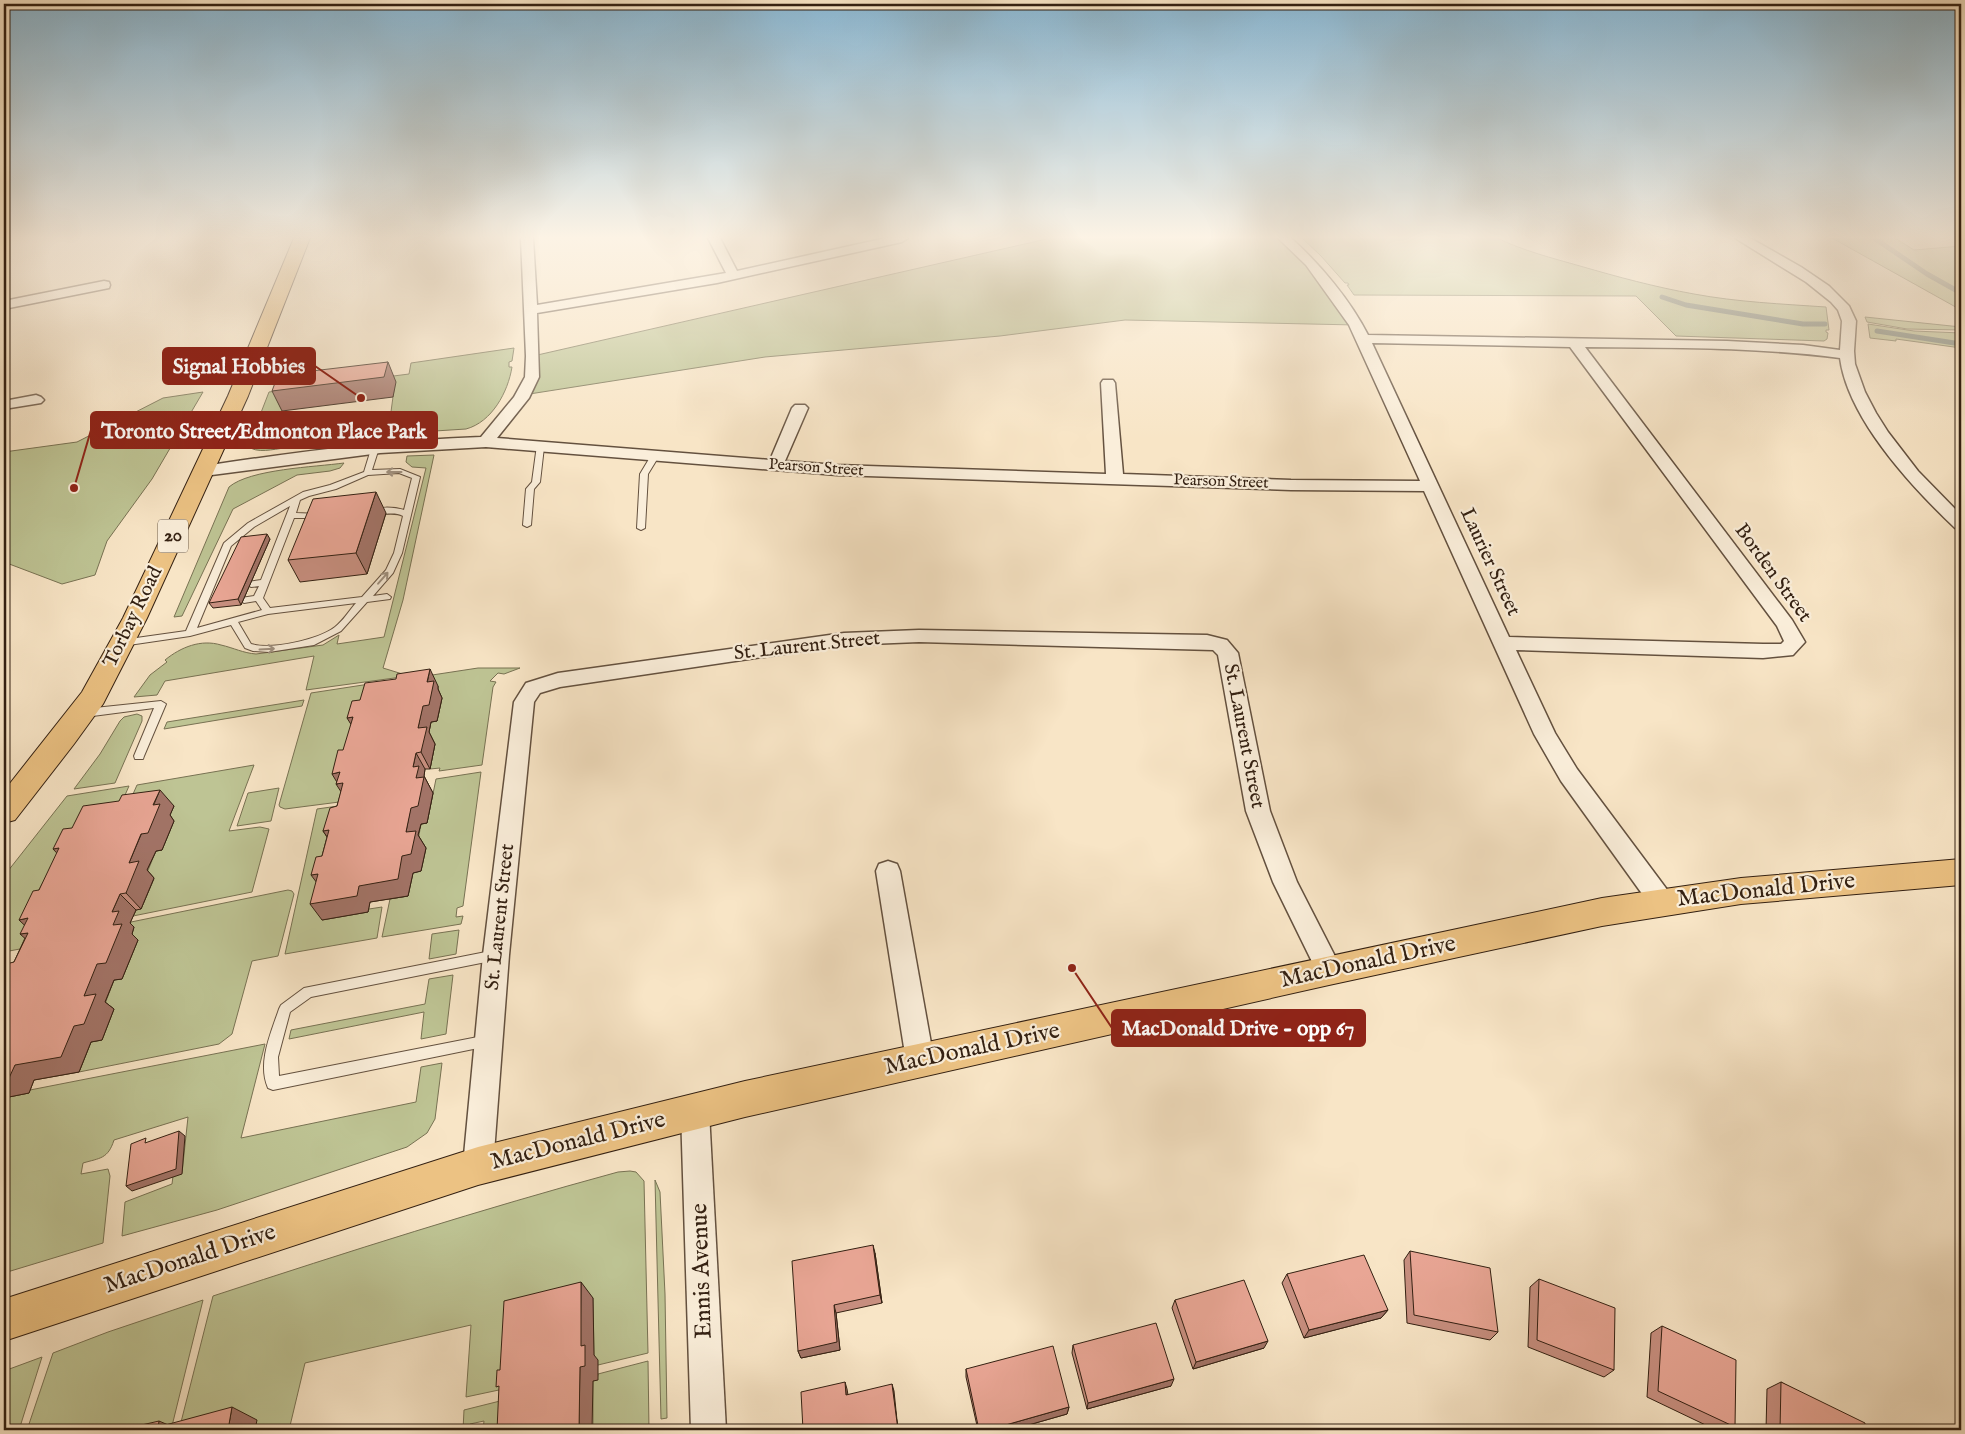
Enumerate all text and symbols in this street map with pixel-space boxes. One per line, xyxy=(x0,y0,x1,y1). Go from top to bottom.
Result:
callout: Signal Hobbies xyxy=(163,348,315,384)
text: Signal Hobbies xyxy=(173,354,305,381)
callout: Toronto Street/Edmonton Place Park xyxy=(91,412,437,448)
text: Toronto Street/Edmonton Place Park xyxy=(100,419,428,446)
street label: Pearson Street xyxy=(768,455,865,481)
one-way arrow xyxy=(386,467,402,477)
street label: Pearson Street xyxy=(1173,470,1269,494)
street label: Laurier Street xyxy=(1454,504,1526,620)
street label: Borden Street xyxy=(1729,519,1817,627)
road number: 20 xyxy=(158,520,188,552)
street label: Torbay Road xyxy=(98,562,168,672)
one-way arrow xyxy=(377,572,389,585)
street label: St. Laurent Street xyxy=(733,626,882,666)
one-way arrow xyxy=(258,644,274,653)
street label: St. Laurent Street xyxy=(1218,661,1270,811)
street label: St. Laurent Street xyxy=(480,842,520,991)
street label: MacDonald Drive xyxy=(1675,865,1857,915)
street label: MacDonald Drive xyxy=(1277,928,1459,996)
callout: MacDonald Drive - opp 67 xyxy=(1112,1010,1365,1046)
street label: MacDonald Drive xyxy=(881,1015,1063,1083)
text: MacDonald Drive - opp 67 xyxy=(1122,1016,1355,1043)
street label: MacDonald Drive xyxy=(488,1104,668,1178)
street label: Ennis Avenue xyxy=(684,1203,720,1339)
street label: MacDonald Drive xyxy=(100,1217,280,1301)

